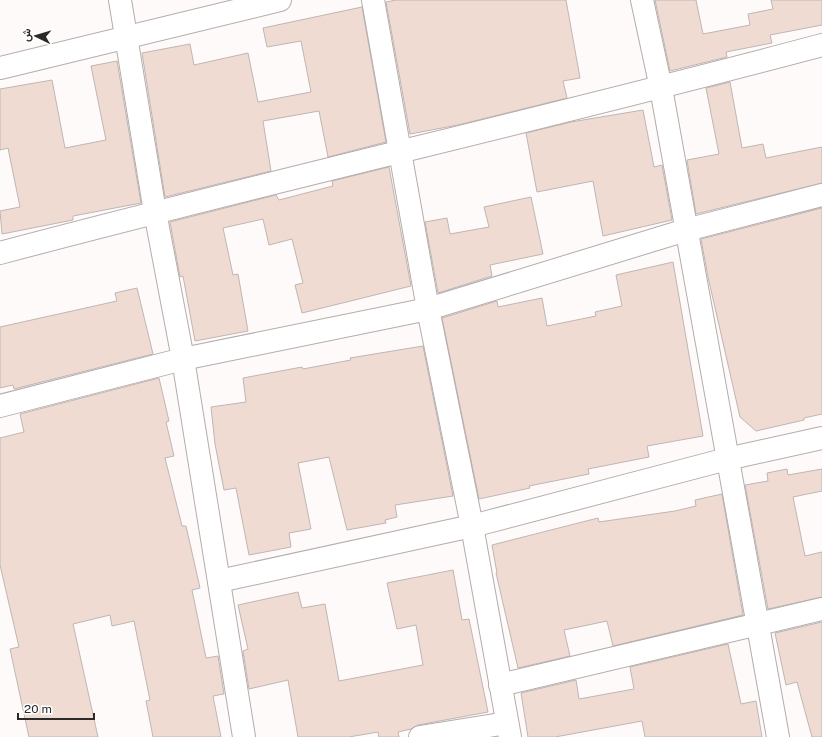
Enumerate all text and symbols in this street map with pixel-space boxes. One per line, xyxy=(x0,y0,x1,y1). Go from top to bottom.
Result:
north arrow xyxy=(16,16,56,56)
text: ش xyxy=(19,28,34,42)
scale bar xyxy=(18,695,94,721)
text: 20 m xyxy=(24,702,52,716)

